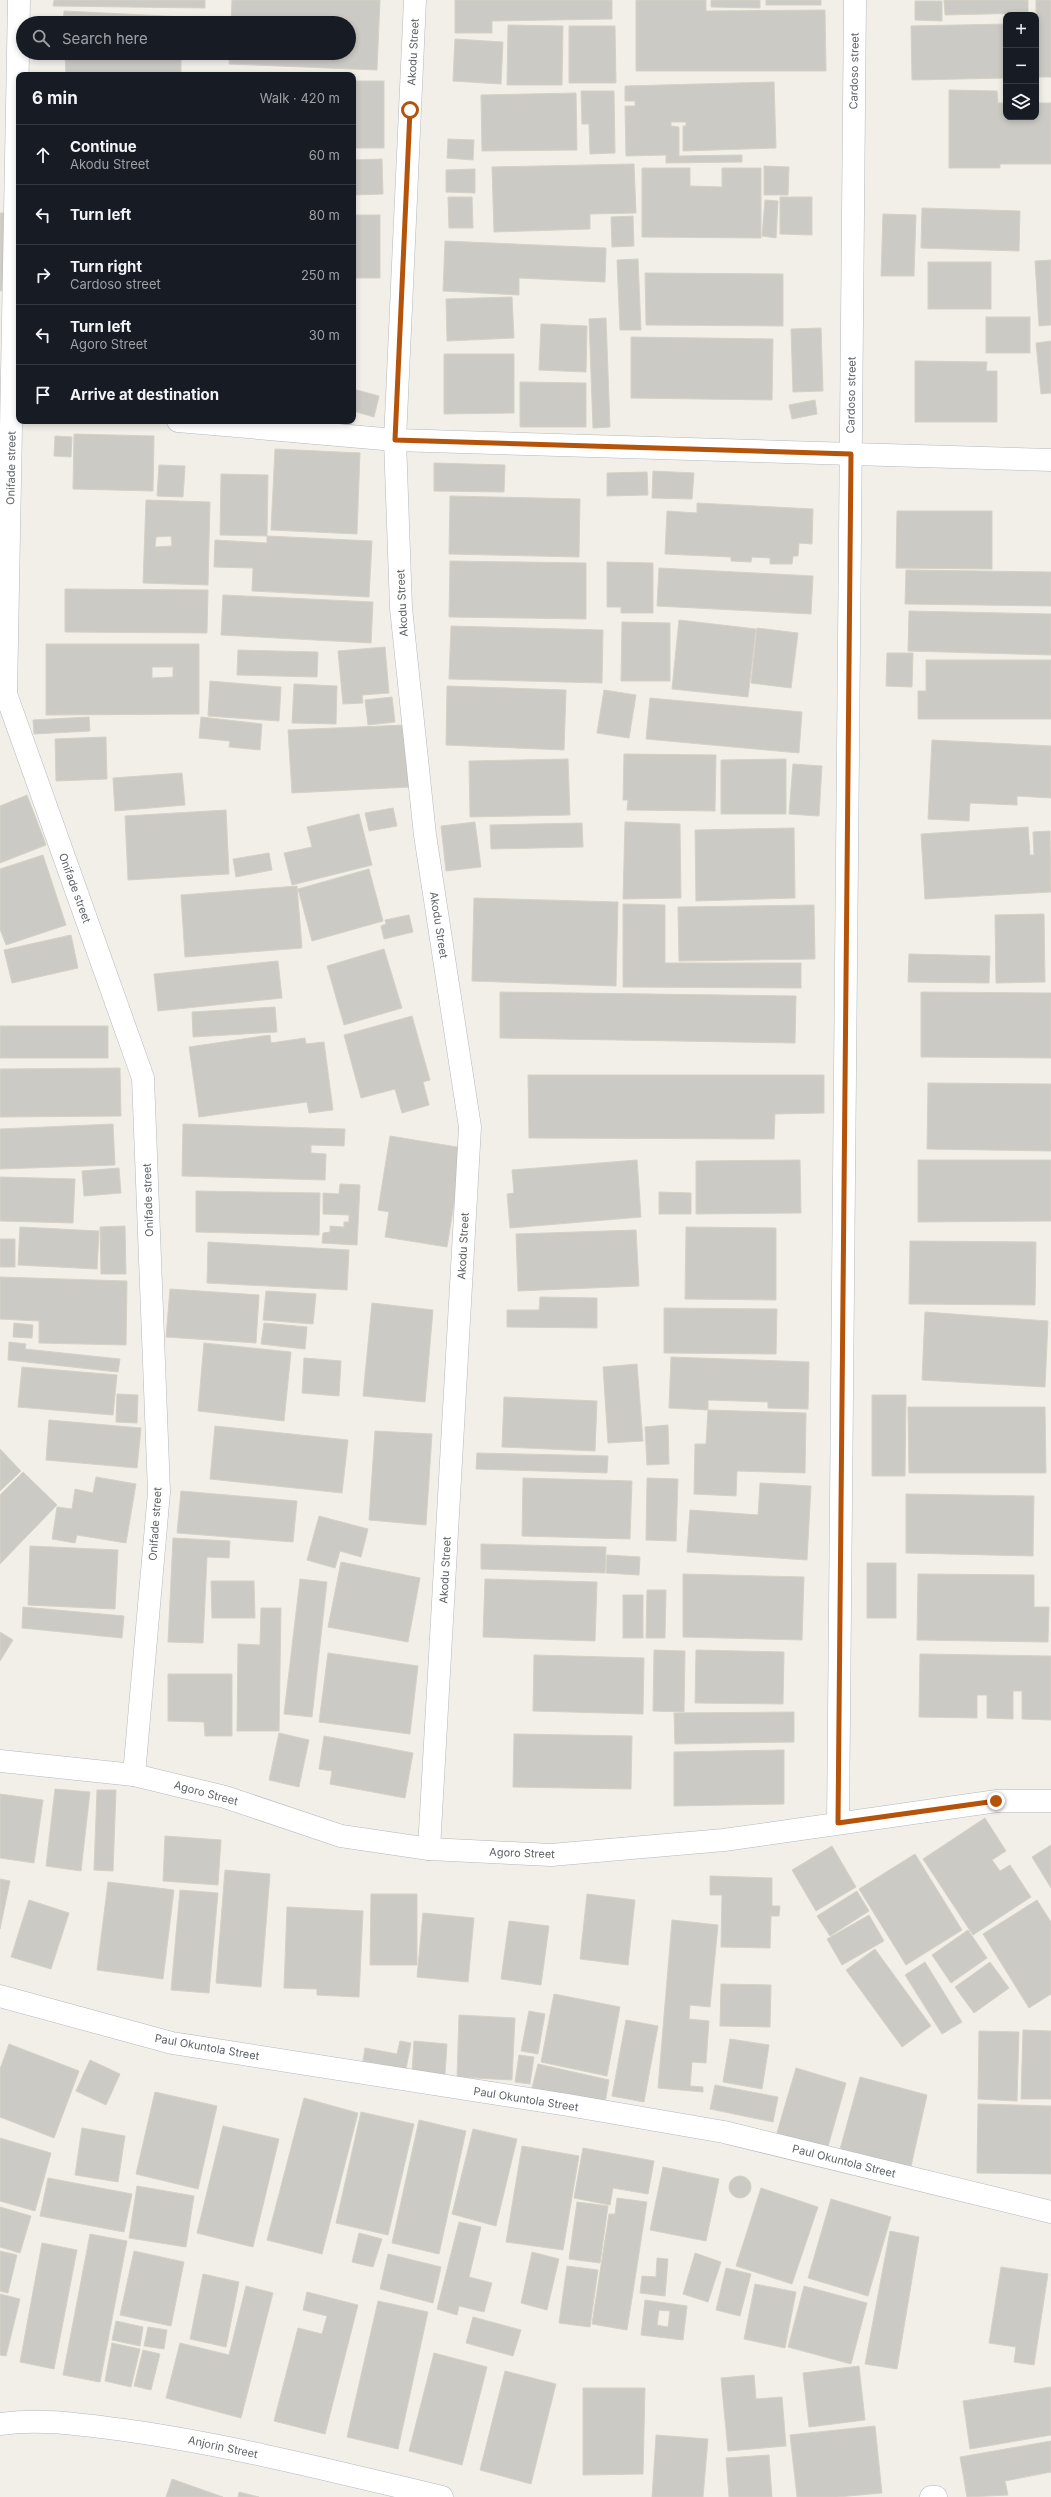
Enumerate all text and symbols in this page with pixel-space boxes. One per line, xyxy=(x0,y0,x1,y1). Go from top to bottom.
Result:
map controls xyxy=(1003,12,1039,120)
button: + xyxy=(1003,12,1039,48)
search box xyxy=(16,16,356,60)
street label: Akodu Street xyxy=(404,18,422,86)
icon: search xyxy=(30,27,52,49)
text: Search here xyxy=(62,29,148,48)
street label: Cardoso street xyxy=(846,32,862,110)
button: − xyxy=(1003,48,1039,84)
button: layers xyxy=(1003,84,1039,120)
text: 6 min xyxy=(32,88,78,108)
text: Walk · 420 m xyxy=(260,90,340,106)
route start xyxy=(401,101,419,119)
text: Continue xyxy=(70,137,137,156)
icon: ahead xyxy=(32,144,54,166)
text: 60 m xyxy=(309,147,340,163)
text: Akodu Street xyxy=(70,156,150,172)
icon: left xyxy=(32,204,54,226)
text: Turn left xyxy=(70,205,131,224)
text: 80 m xyxy=(309,207,340,223)
text: Turn right xyxy=(70,257,142,276)
icon: right xyxy=(32,264,54,286)
text: 250 m xyxy=(301,267,340,283)
text: Cardoso street xyxy=(70,276,161,292)
text: Turn left xyxy=(70,317,131,336)
icon: left xyxy=(32,324,54,346)
text: 30 m xyxy=(309,327,340,343)
text: Agoro Street xyxy=(70,336,148,352)
street label: Cardoso street xyxy=(843,356,859,434)
icon: arrive xyxy=(32,384,54,406)
text: Arrive at destination xyxy=(70,385,219,404)
street label: Onifade street xyxy=(3,431,19,505)
street label: Akodu Street xyxy=(393,569,411,637)
street label: Onifade street xyxy=(56,851,94,925)
street label: Akodu Street xyxy=(427,891,451,960)
street label: Onifade street xyxy=(140,1163,156,1237)
street label: Akodu Street xyxy=(454,1212,472,1280)
street label: Onifade street xyxy=(145,1486,165,1561)
street label: Akodu Street xyxy=(436,1536,454,1604)
street label: Agoro Street xyxy=(172,1778,240,1808)
route end xyxy=(987,1792,1005,1810)
street label: Agoro Street xyxy=(489,1845,555,1861)
street label: Paul Okuntola Street xyxy=(154,2031,261,2063)
street label: Paul Okuntola Street xyxy=(473,2084,580,2114)
street label: Paul Okuntola Street xyxy=(791,2141,897,2181)
street label: Anjorin Street xyxy=(187,2433,260,2461)

